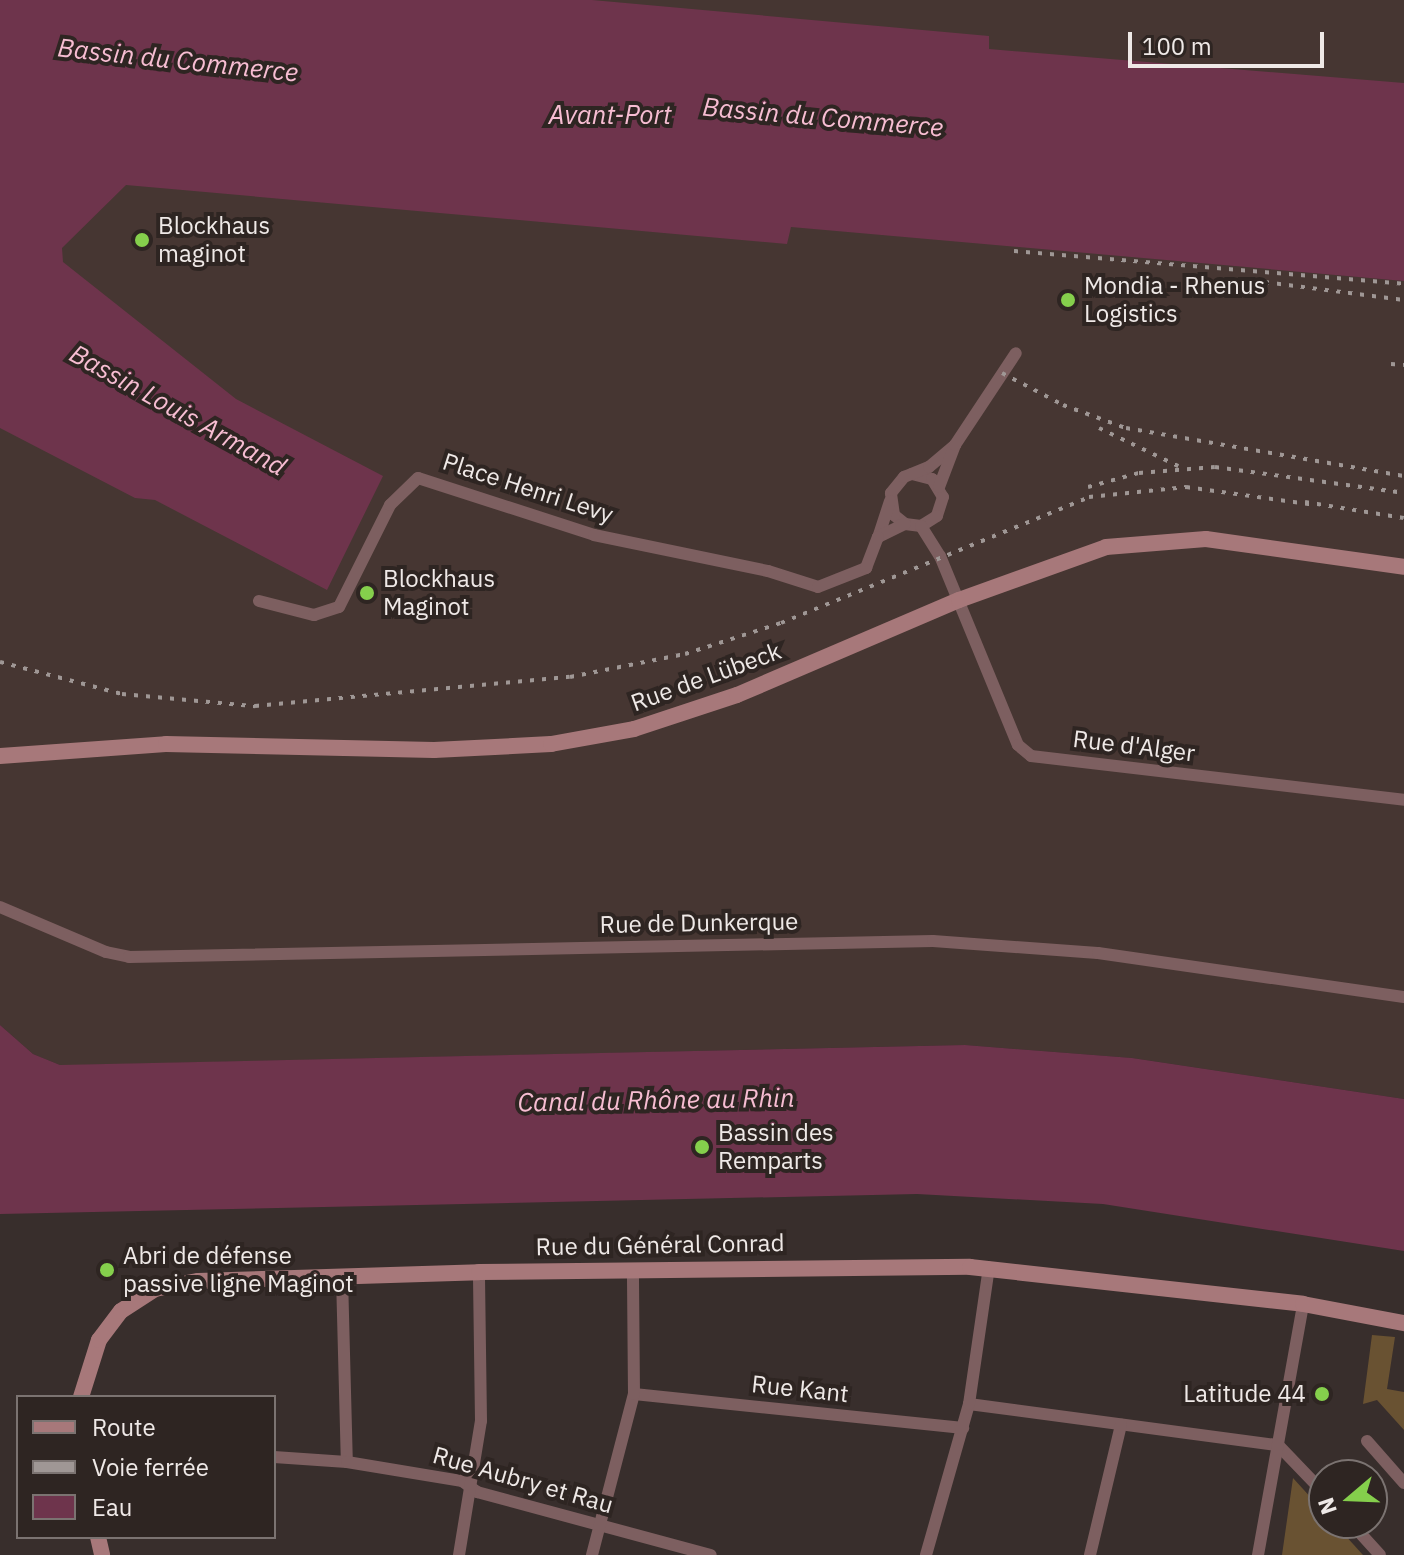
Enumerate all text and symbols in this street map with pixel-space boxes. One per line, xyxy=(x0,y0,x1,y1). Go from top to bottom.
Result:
scale bar xyxy=(1132,16,1328,66)
text: 100 m xyxy=(1142,30,1212,62)
water label: Bassin du Commerce xyxy=(56,32,300,88)
water label: Bassin du Commerce xyxy=(701,91,945,143)
water label: Avant-Port xyxy=(549,99,671,131)
place label: Blockhaus maginot xyxy=(158,212,270,268)
marker: Blockhaus maginot xyxy=(133,231,151,249)
place label: Mondia - Rhenus Logistics xyxy=(1084,272,1265,328)
marker: Mondia - Rhenus Logistics xyxy=(1059,291,1077,309)
water label: Bassin Louis Armand xyxy=(64,338,292,482)
street label: Place Henri Levy xyxy=(439,447,617,529)
place label: Blockhaus Maginot xyxy=(383,565,495,621)
marker: Blockhaus Maginot xyxy=(358,584,376,602)
street label: Rue de Lübeck xyxy=(627,636,785,718)
street label: Rue d'Alger xyxy=(1071,724,1197,768)
street label: Rue de Dunkerque xyxy=(599,907,799,939)
water label: Canal du Rhône au Rhin xyxy=(517,1082,795,1118)
place label: Bassin des Remparts xyxy=(718,1119,834,1175)
marker: Bassin des Remparts xyxy=(693,1138,711,1156)
street label: Rue du Général Conrad xyxy=(535,1228,785,1262)
place label: Abri de défense passive ligne Maginot xyxy=(123,1242,354,1298)
marker: Abri de défense passive ligne Maginot xyxy=(98,1261,116,1279)
street label: Rue Kant xyxy=(750,1370,850,1408)
place label: Latitude 44 xyxy=(1183,1380,1306,1408)
marker: Latitude 44 xyxy=(1313,1385,1331,1403)
legend xyxy=(16,1395,276,1539)
text: Route xyxy=(92,1411,156,1443)
street label: Rue Aubry et Rau xyxy=(429,1440,617,1520)
text: Voie ferrée xyxy=(92,1451,209,1483)
north arrow xyxy=(1308,1459,1388,1539)
text: Eau xyxy=(92,1491,132,1523)
text: N xyxy=(1310,1494,1343,1519)

